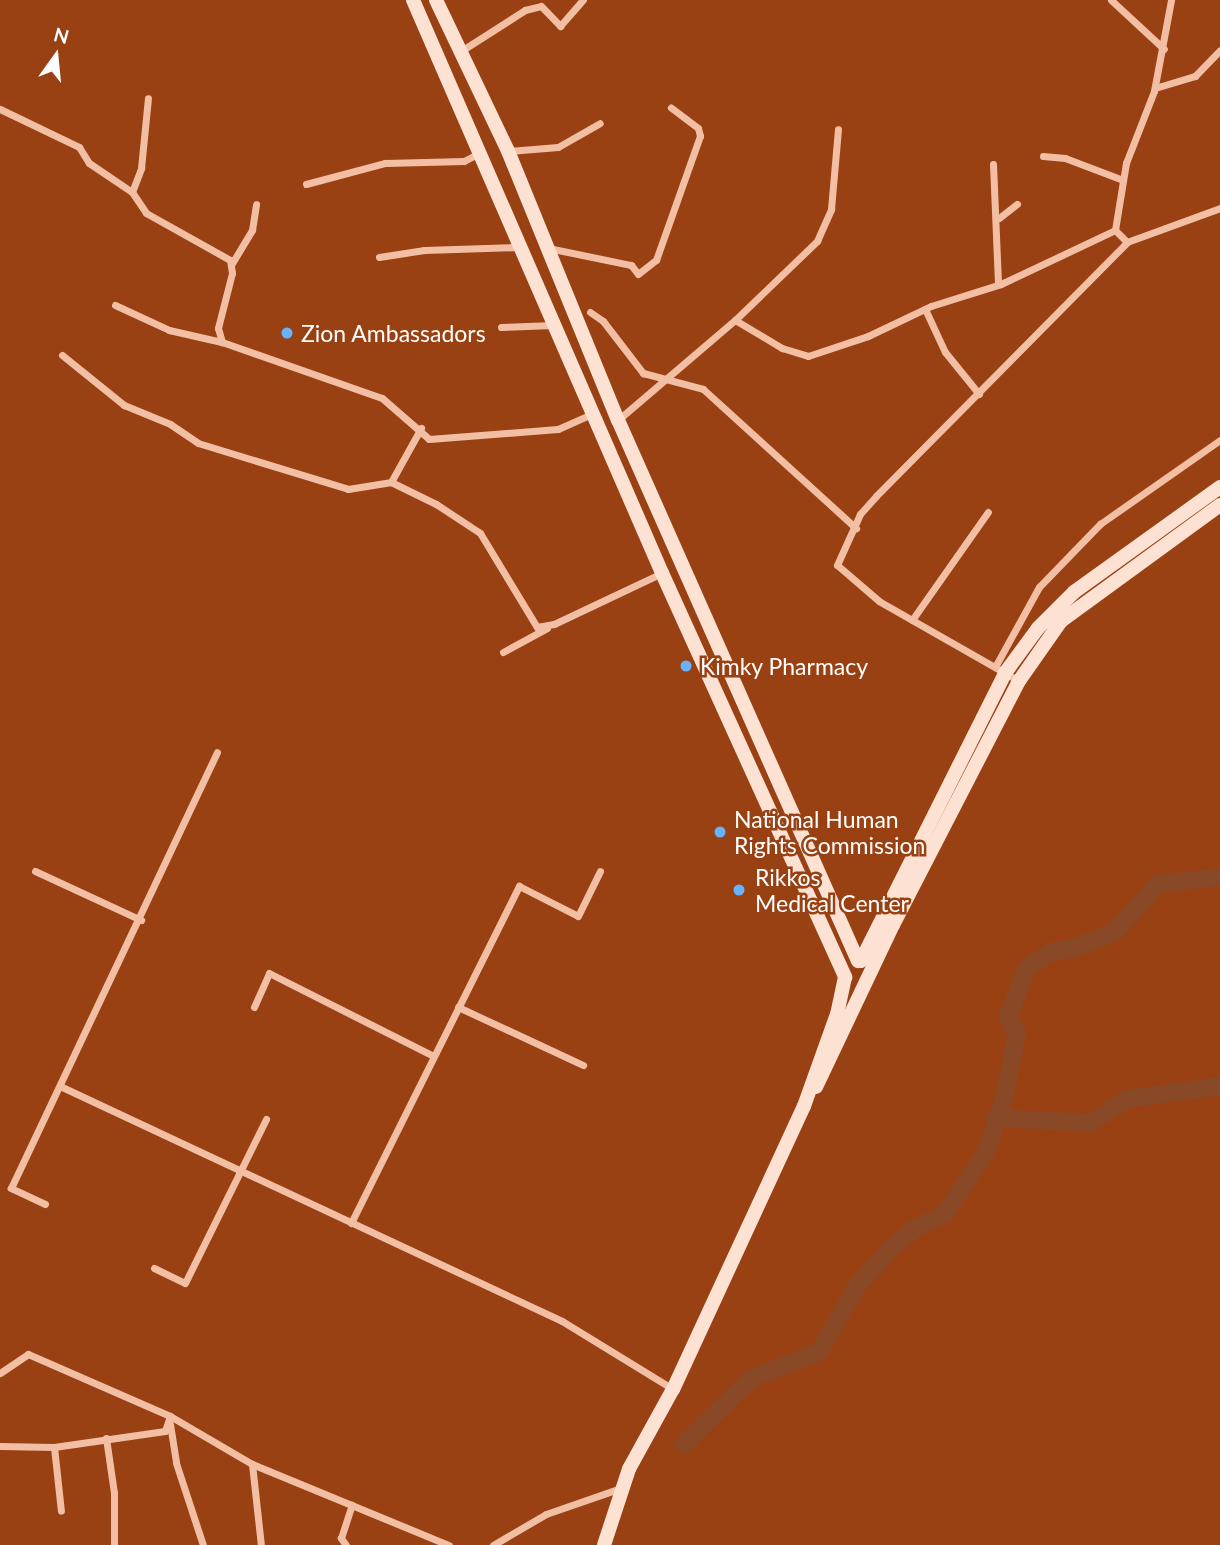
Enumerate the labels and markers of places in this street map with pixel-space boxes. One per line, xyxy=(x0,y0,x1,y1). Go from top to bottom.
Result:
place label: Zion Ambassadors xyxy=(301,319,486,347)
marker: Zion Ambassadors xyxy=(279,325,295,341)
place label: Kimky Pharmacy xyxy=(700,652,869,680)
marker: Kimky Pharmacy xyxy=(678,658,694,674)
place label: National Human Rights Commission xyxy=(734,805,925,859)
marker: National Human Rights Commission xyxy=(712,824,728,840)
place label: Rikkos Medical Center xyxy=(755,863,909,917)
marker: Rikkos Medical Center xyxy=(729,880,749,900)

